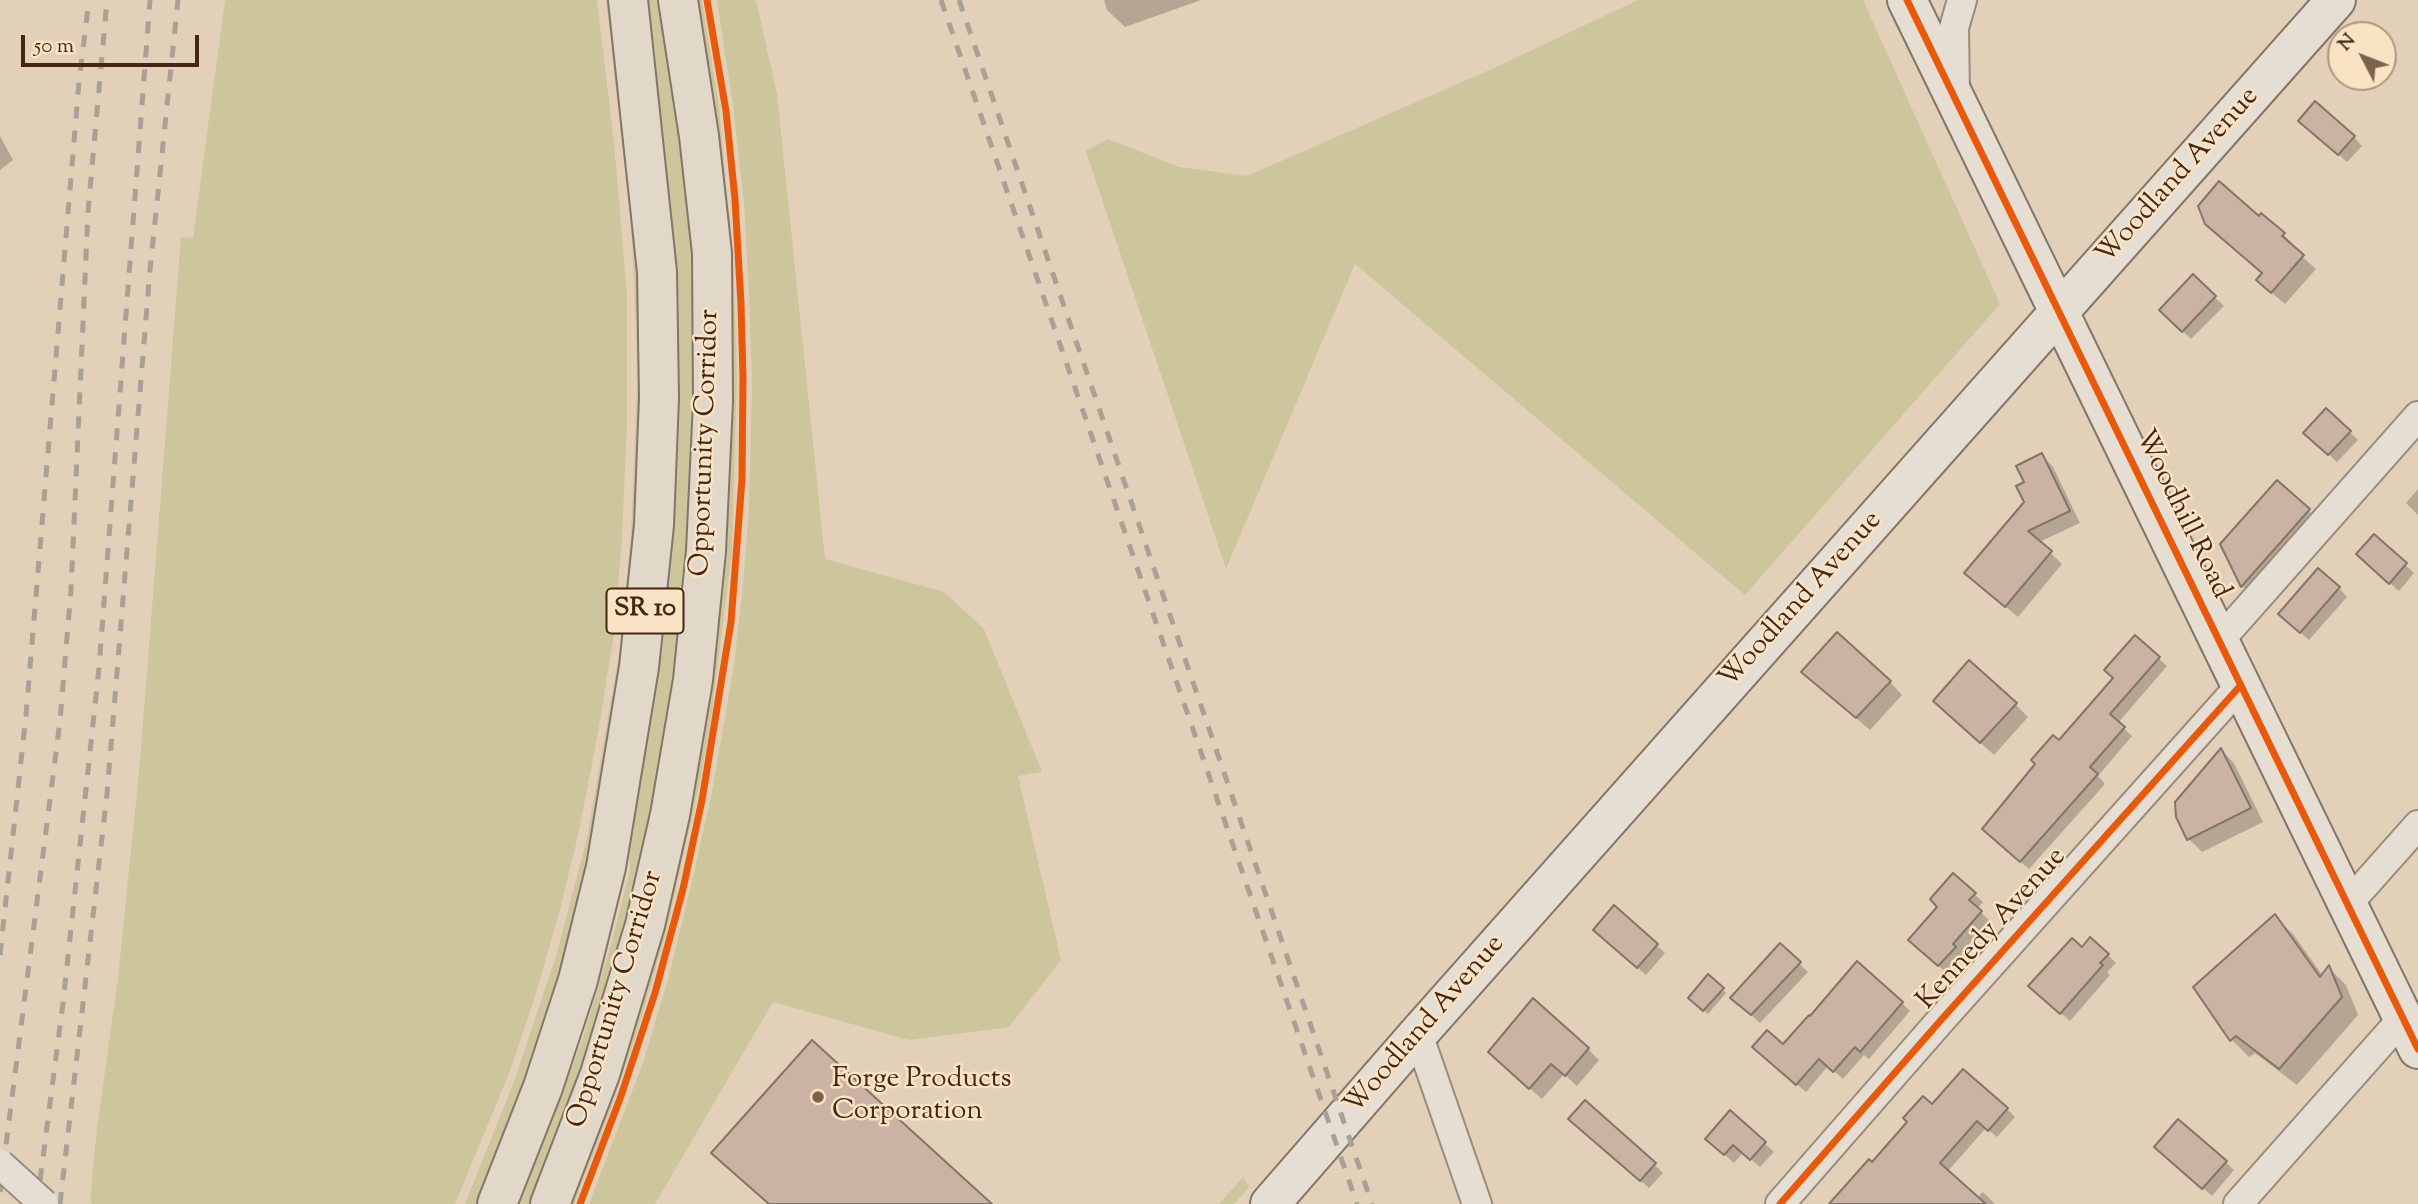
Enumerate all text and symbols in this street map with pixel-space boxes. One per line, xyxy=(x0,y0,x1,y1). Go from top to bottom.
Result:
scale bar xyxy=(24,21,203,65)
north arrow xyxy=(2327,21,2397,91)
text: N xyxy=(2332,28,2363,58)
text: 50 m xyxy=(34,32,74,62)
street label: Woodland Avenue xyxy=(2091,81,2267,273)
street label: Opportunity Corridor xyxy=(686,309,728,577)
street label: Woodhill Road xyxy=(2126,425,2236,605)
street label: Woodland Avenue xyxy=(1714,505,1890,697)
road number: SR 10 xyxy=(606,589,684,634)
street label: Kennedy Avenue xyxy=(1911,842,2075,1018)
street label: Opportunity Corridor xyxy=(562,867,672,1133)
street label: Woodland Avenue xyxy=(1339,929,1513,1123)
place label: Forge Products Corporation xyxy=(832,1064,1011,1130)
marker: Forge Products Corporation xyxy=(810,1089,826,1105)

